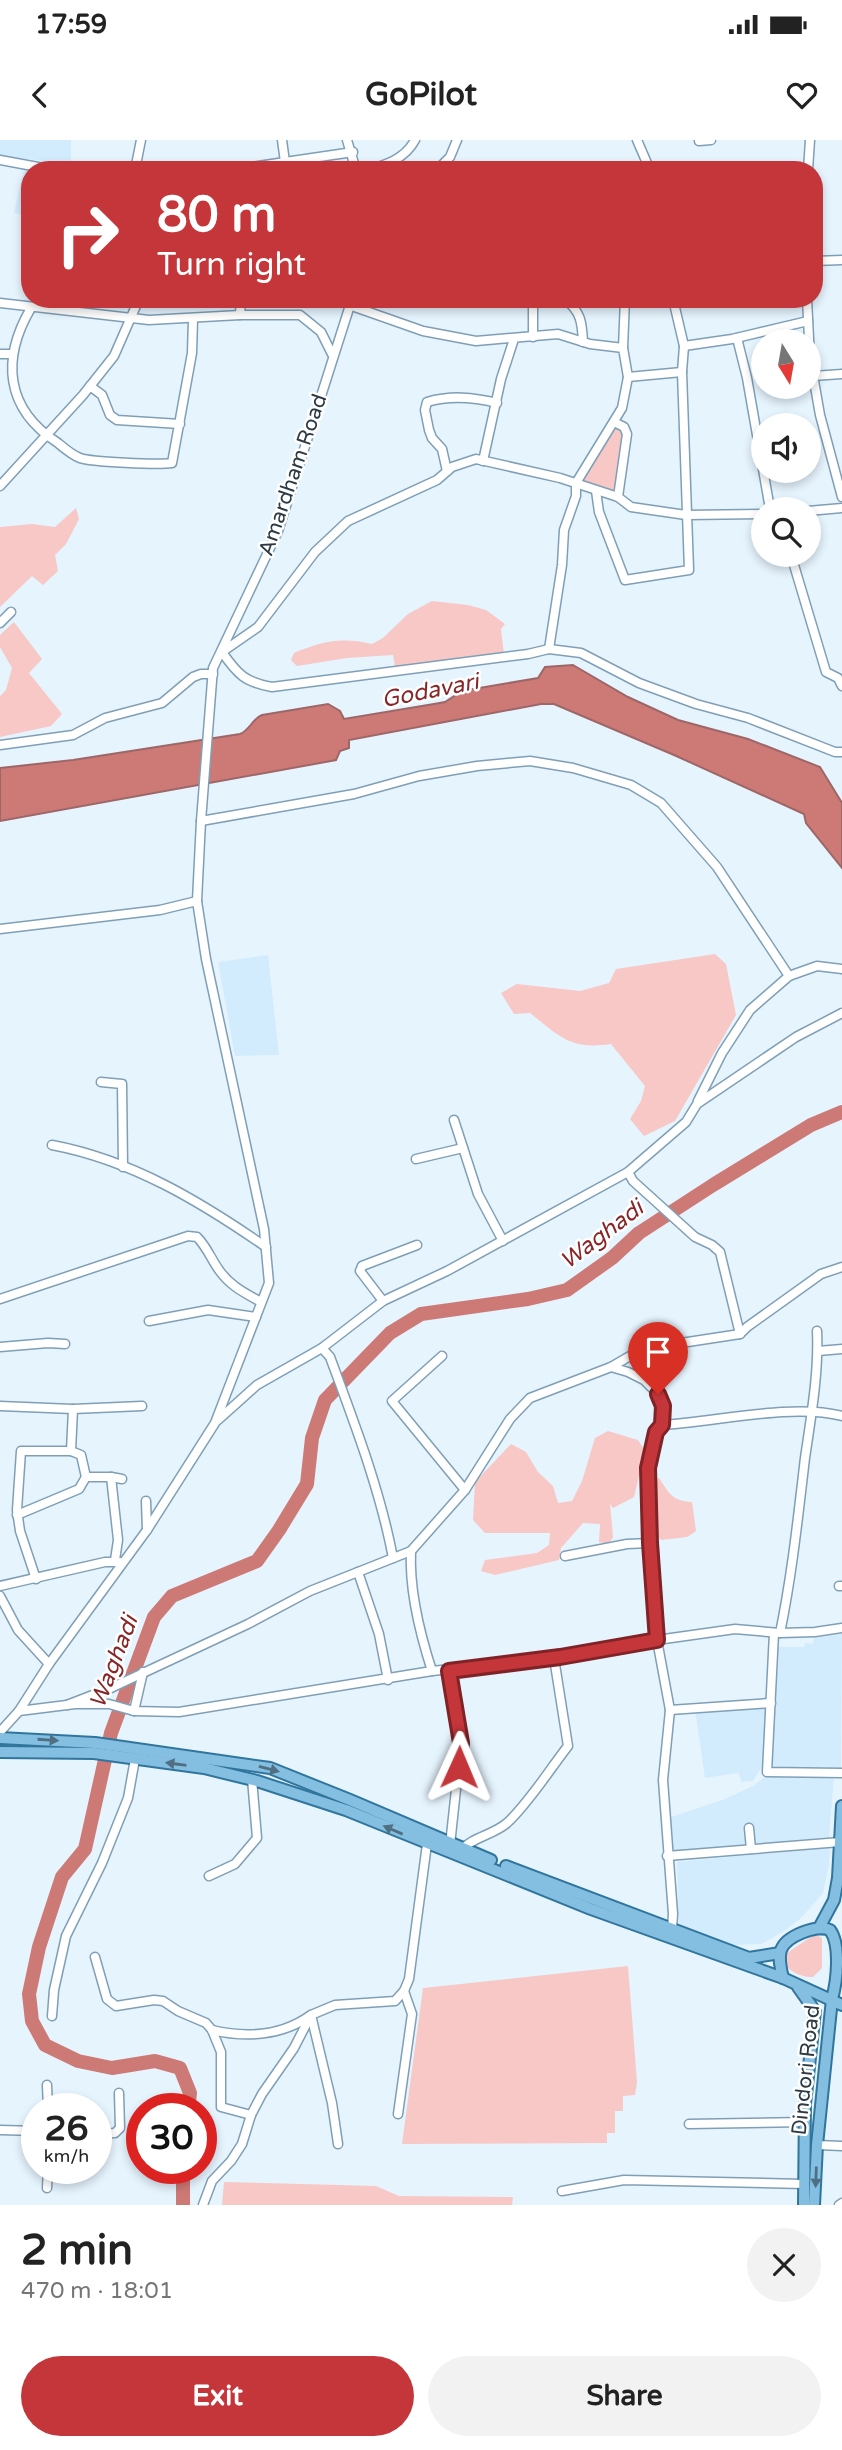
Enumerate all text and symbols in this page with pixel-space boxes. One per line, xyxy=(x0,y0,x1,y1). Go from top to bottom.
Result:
text: 17:59 xyxy=(35,9,107,40)
icon: back xyxy=(21,76,59,114)
text: GoPilot xyxy=(365,76,477,114)
icon: heart xyxy=(783,76,821,114)
text: 80 m xyxy=(157,186,276,245)
icon: right xyxy=(42,189,133,280)
text: Turn right xyxy=(157,246,306,284)
north arrow xyxy=(751,329,821,399)
map controls xyxy=(751,329,821,567)
street label: Amardham Road xyxy=(254,391,332,559)
button: sound xyxy=(751,413,821,483)
button: search xyxy=(751,497,821,567)
water label: Godavari xyxy=(379,667,484,714)
water label: Waghadi xyxy=(555,1193,652,1275)
pin xyxy=(628,1322,688,1394)
icon: arrive xyxy=(639,1333,677,1371)
water label: Waghadi xyxy=(84,1609,146,1712)
position arrow xyxy=(422,1730,496,1804)
one-way arrow xyxy=(37,1735,59,1746)
one-way arrow xyxy=(165,1759,187,1770)
one-way arrow xyxy=(258,1764,280,1775)
one-way arrow xyxy=(383,1824,403,1836)
street label: Dindori Road xyxy=(787,2003,825,2137)
speed limit sign: 30 xyxy=(126,2093,217,2184)
text: 26 xyxy=(45,2108,88,2150)
text: km/h xyxy=(44,2145,89,2167)
one-way arrow xyxy=(810,2167,821,2189)
text: 2 min xyxy=(21,2225,133,2276)
button: close xyxy=(747,2228,821,2302)
text: 470 m · 18:01 xyxy=(21,2277,173,2305)
button: Exit xyxy=(21,2356,414,2436)
button: Share xyxy=(428,2356,821,2436)

